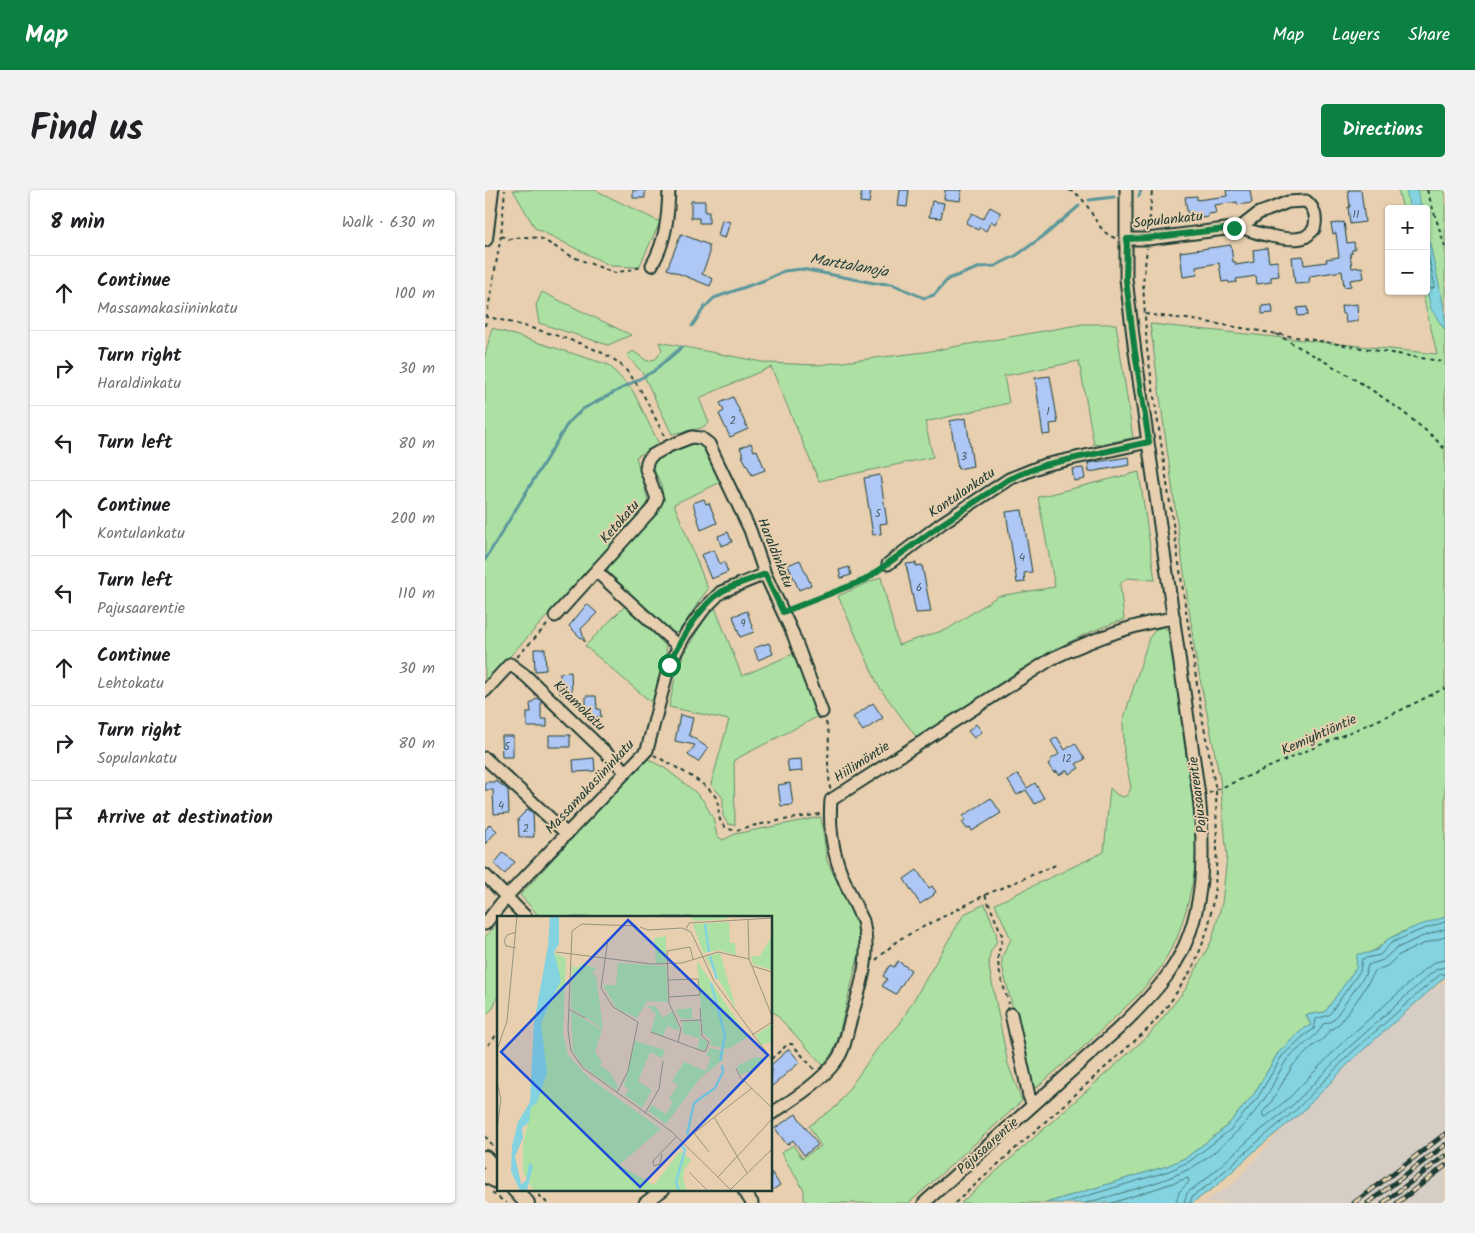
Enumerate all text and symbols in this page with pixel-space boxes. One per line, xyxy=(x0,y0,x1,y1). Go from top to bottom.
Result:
text: Map xyxy=(25,16,68,55)
text: Map xyxy=(1273,21,1304,50)
text: Layers xyxy=(1332,21,1380,50)
text: Share xyxy=(1408,21,1450,50)
text: Find us xyxy=(30,102,143,158)
button: Directions xyxy=(1321,104,1445,157)
street label: Sopulankatu xyxy=(1132,205,1204,235)
map controls xyxy=(1385,205,1430,295)
button: + xyxy=(1385,205,1430,250)
text: 8 min xyxy=(50,206,105,239)
house number: 11 xyxy=(1353,206,1359,224)
text: Walk · 630 m xyxy=(342,210,435,235)
route end xyxy=(1223,217,1246,240)
water label: Marttalanoja xyxy=(808,247,891,285)
button: − xyxy=(1385,250,1430,295)
text: Continue xyxy=(97,266,170,296)
icon: ahead xyxy=(50,279,78,307)
text: 100 m xyxy=(395,281,435,306)
text: Massamakasiininkatu xyxy=(97,296,238,321)
text: Turn right xyxy=(97,341,182,371)
icon: right xyxy=(50,354,78,382)
text: 30 m xyxy=(399,356,435,381)
text: Haraldinkatu xyxy=(97,371,181,396)
house number: 1 xyxy=(1046,403,1050,421)
house number: 2 xyxy=(730,412,736,430)
text: Turn left xyxy=(97,428,172,458)
icon: left xyxy=(50,429,78,457)
text: 80 m xyxy=(398,431,435,456)
house number: 3 xyxy=(961,448,967,466)
street label: Kontulankatu xyxy=(924,462,1000,524)
text: Continue xyxy=(97,491,170,521)
street label: Ketokatu xyxy=(595,495,645,549)
icon: ahead xyxy=(50,504,78,532)
house number: 5 xyxy=(875,505,882,523)
text: 200 m xyxy=(391,506,435,531)
street label: Haraldinkatu xyxy=(751,515,799,592)
text: Kontulankatu xyxy=(97,521,185,546)
house number: 4 xyxy=(1019,549,1025,567)
text: Turn left xyxy=(97,566,172,596)
icon: left xyxy=(50,579,78,607)
house number: 6 xyxy=(916,579,922,597)
text: 110 m xyxy=(398,581,435,606)
text: Pajusaarentie xyxy=(97,596,185,621)
house number: 9 xyxy=(740,615,746,633)
text: Continue xyxy=(97,641,170,671)
icon: ahead xyxy=(50,654,78,682)
route start xyxy=(658,654,681,677)
text: 30 m xyxy=(399,656,435,681)
text: Lehtokatu xyxy=(97,671,164,696)
street label: Kiramokatu xyxy=(548,675,610,737)
street label: Kemiyhtiöntie xyxy=(1278,708,1361,761)
text: Turn right xyxy=(97,716,182,746)
icon: right xyxy=(50,729,78,757)
text: 80 m xyxy=(398,731,435,756)
street label: Massamakasiininkatu xyxy=(540,734,640,840)
street label: Hiilimöntie xyxy=(830,735,895,788)
house number: 5 xyxy=(504,738,511,756)
text: Sopulankatu xyxy=(97,746,177,771)
house number: 12 xyxy=(1062,750,1072,768)
street label: Pajusaarentie xyxy=(1182,755,1214,835)
house number: 4 xyxy=(498,797,504,815)
text: Arrive at destination xyxy=(97,803,273,833)
icon: arrive xyxy=(50,804,78,832)
house number: 2 xyxy=(523,820,529,838)
inset map xyxy=(497,916,773,1190)
street label: Pajusaarentie xyxy=(952,1112,1024,1180)

